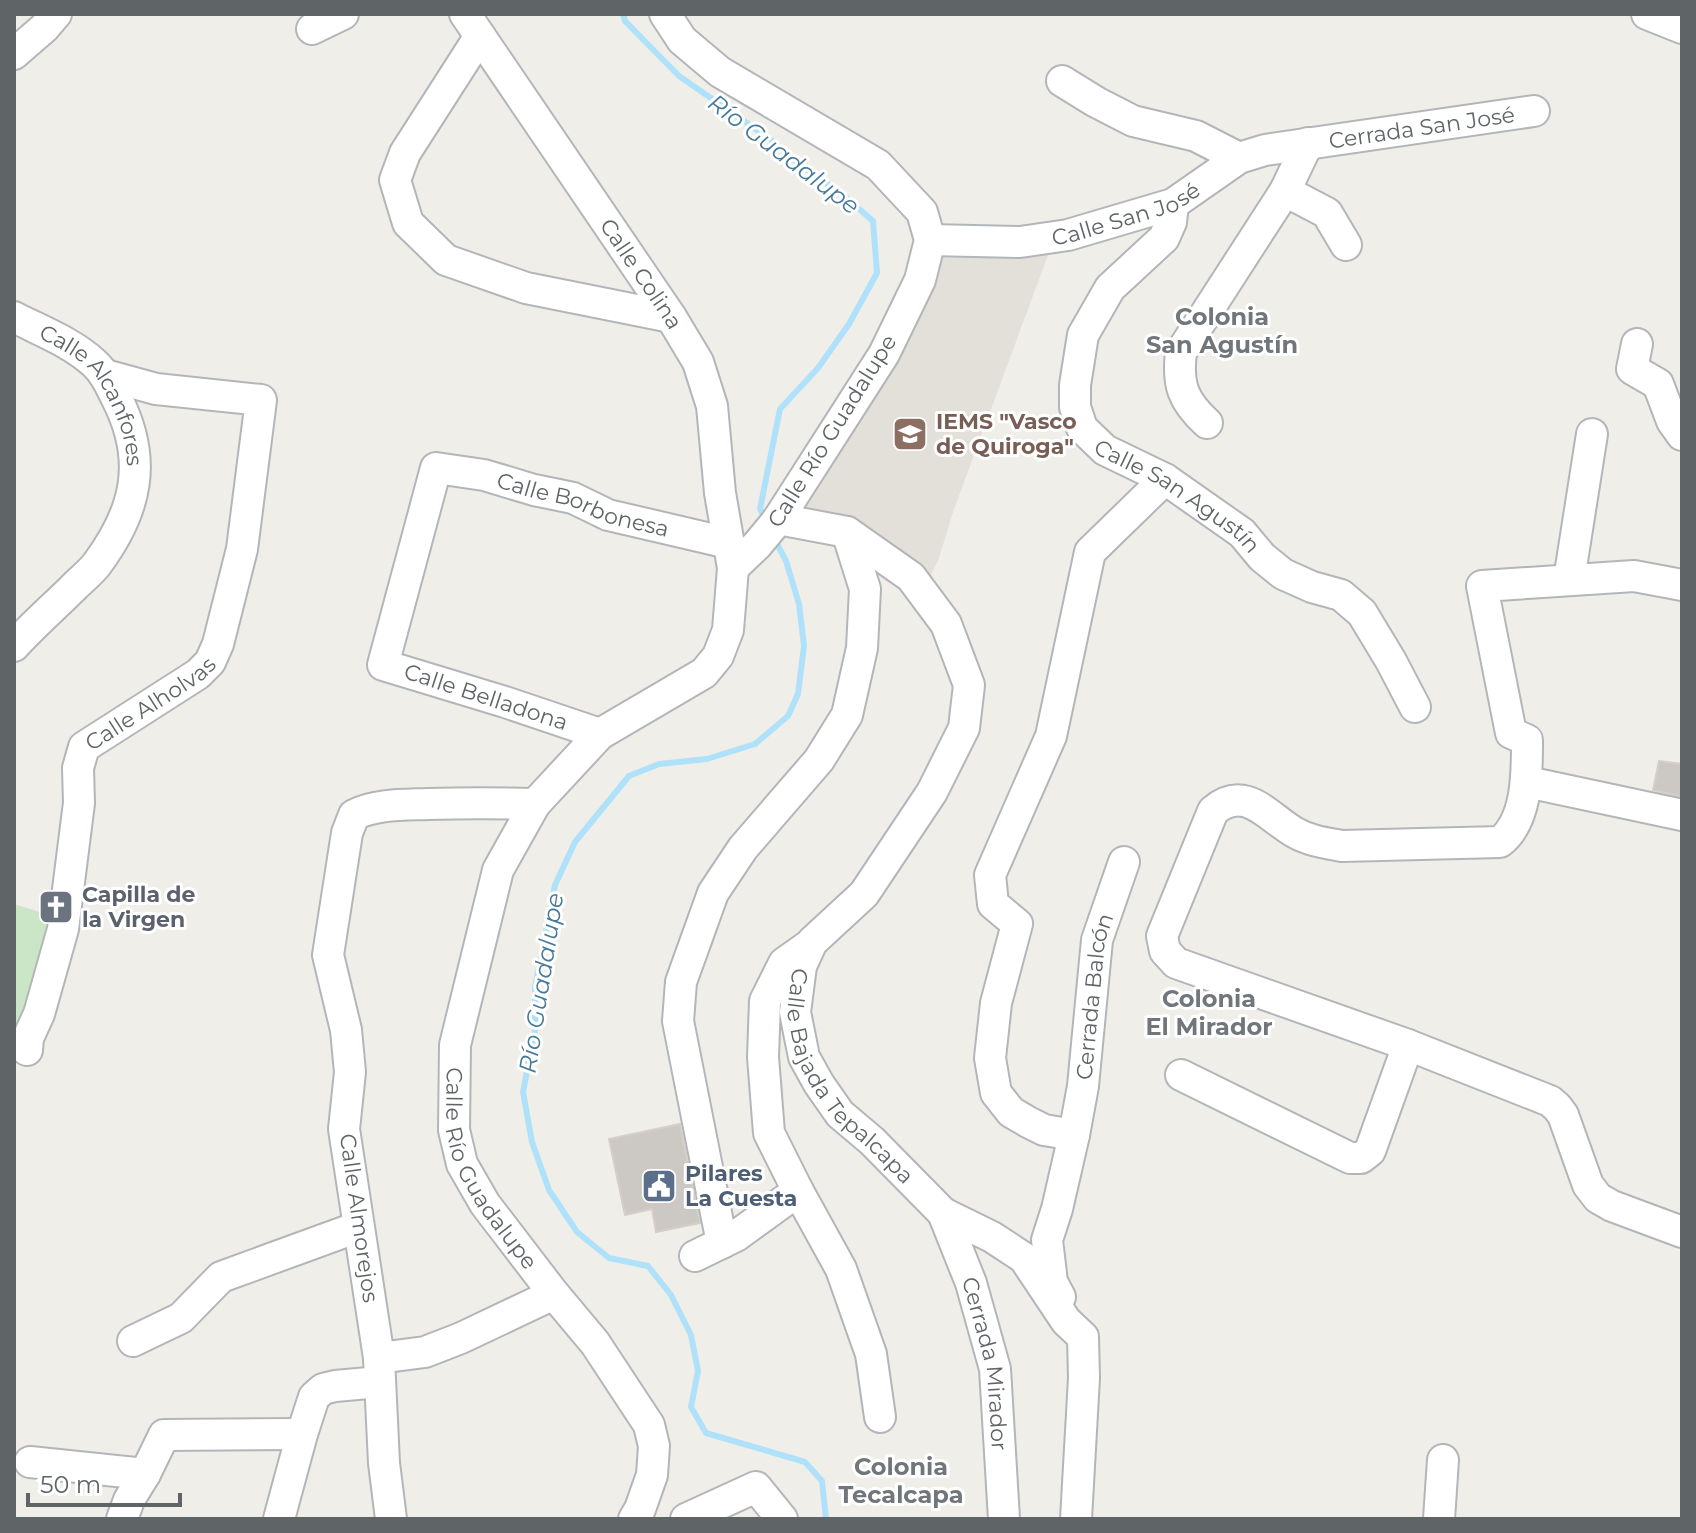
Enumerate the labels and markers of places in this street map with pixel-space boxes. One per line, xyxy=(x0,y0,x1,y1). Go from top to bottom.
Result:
place label: IEMS "Vasco de Quiroga" xyxy=(936,408,1077,460)
school or university icon: IEMS "Vasco de Quiroga" xyxy=(891,415,929,453)
place label: Capilla de la Virgen xyxy=(82,881,195,933)
church icon: Capilla de la Virgen xyxy=(37,888,75,926)
place label: Pilares La Cuesta xyxy=(685,1160,797,1212)
public building icon: Pilares La Cuesta xyxy=(640,1167,678,1205)

